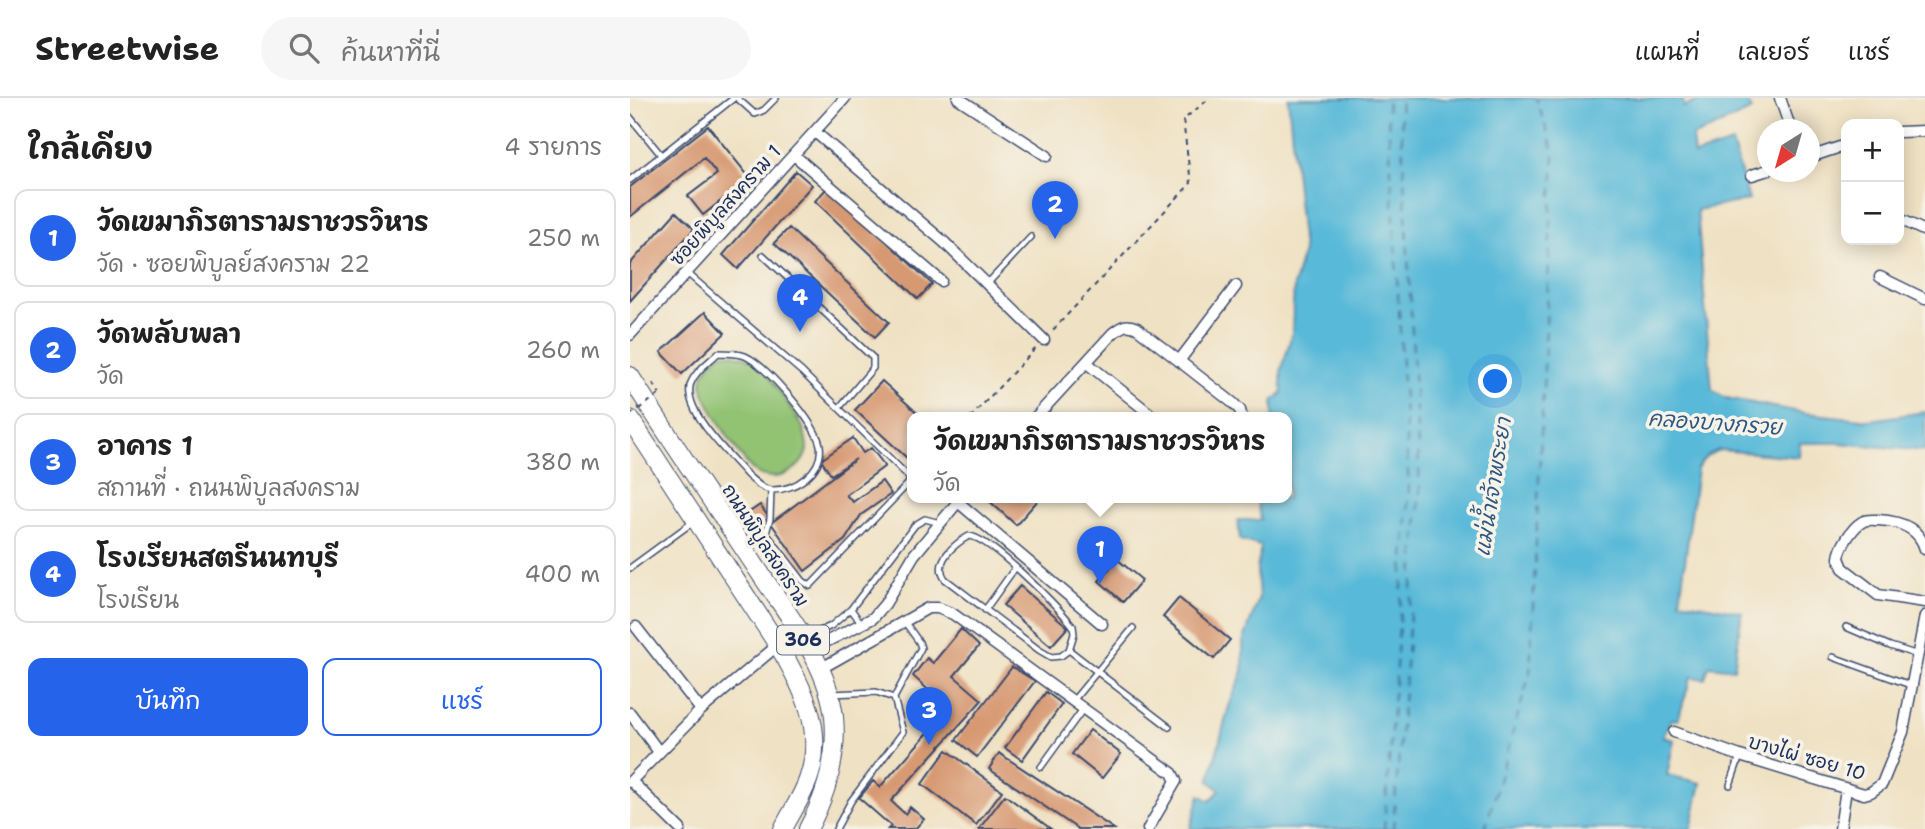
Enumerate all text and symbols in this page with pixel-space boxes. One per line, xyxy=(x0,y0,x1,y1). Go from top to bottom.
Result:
search box xyxy=(261,17,751,80)
text: Streetwise xyxy=(35,26,219,71)
icon: search xyxy=(285,29,323,67)
text: ค้นหาที่นี่ xyxy=(341,34,440,69)
text: แผนที่ xyxy=(1635,36,1700,68)
text: เลเยอร์ xyxy=(1738,36,1810,68)
text: แชร์ xyxy=(1848,36,1890,68)
north arrow xyxy=(1757,119,1820,182)
map controls xyxy=(1841,119,1904,245)
button: + xyxy=(1841,119,1904,182)
text: ใกล้เคียง xyxy=(28,128,153,169)
text: 4 รายการ xyxy=(504,132,602,162)
street label: ซอยพิบูลสงคราม 1 xyxy=(664,139,788,273)
pin: 2 xyxy=(1032,181,1078,239)
button: − xyxy=(1841,182,1904,245)
text: วัดเขมาภิรตารามราชวรวิหาร xyxy=(97,204,429,239)
text: 1 xyxy=(48,223,58,253)
text: 250 m xyxy=(527,223,600,253)
text: วัด · ซอยพิบูลย์สงคราม 22 xyxy=(97,249,370,279)
pin: 4 xyxy=(777,274,823,332)
text: วัดพลับพลา xyxy=(97,316,241,351)
text: 2 xyxy=(45,335,61,365)
text: 260 m xyxy=(526,335,600,365)
text: วัด xyxy=(97,361,124,391)
your location xyxy=(1478,364,1512,398)
water label: คลองบางกรวย xyxy=(1647,404,1785,442)
popup xyxy=(907,412,1292,503)
water label: แม่น้ำเจ้าพระยา xyxy=(1462,413,1518,558)
text: วัดเขมาภิรตารามราชวรวิหาร xyxy=(934,423,1265,458)
text: อาคาร 1 xyxy=(97,428,193,463)
text: 3 xyxy=(45,447,61,477)
text: 380 m xyxy=(525,447,600,477)
text: วัด xyxy=(934,468,960,498)
text: สถานที่ · ถนนพิบูลสงคราม xyxy=(97,473,360,503)
street label: ถนนพิบูลสงคราม xyxy=(715,479,815,613)
pin: 1 xyxy=(1077,526,1123,584)
text: โรงเรียนสตรีนนทบุรี xyxy=(97,540,339,575)
text: 4 xyxy=(45,559,61,589)
text: 400 m xyxy=(524,559,600,589)
text: โรงเรียน xyxy=(97,585,179,615)
road number: 306 xyxy=(777,626,829,654)
button: บันทึก xyxy=(28,658,308,736)
button: แชร์ xyxy=(322,658,602,736)
pin: 3 xyxy=(906,687,952,745)
street label: บางไผ่ ซอย 10 xyxy=(1745,729,1868,786)

